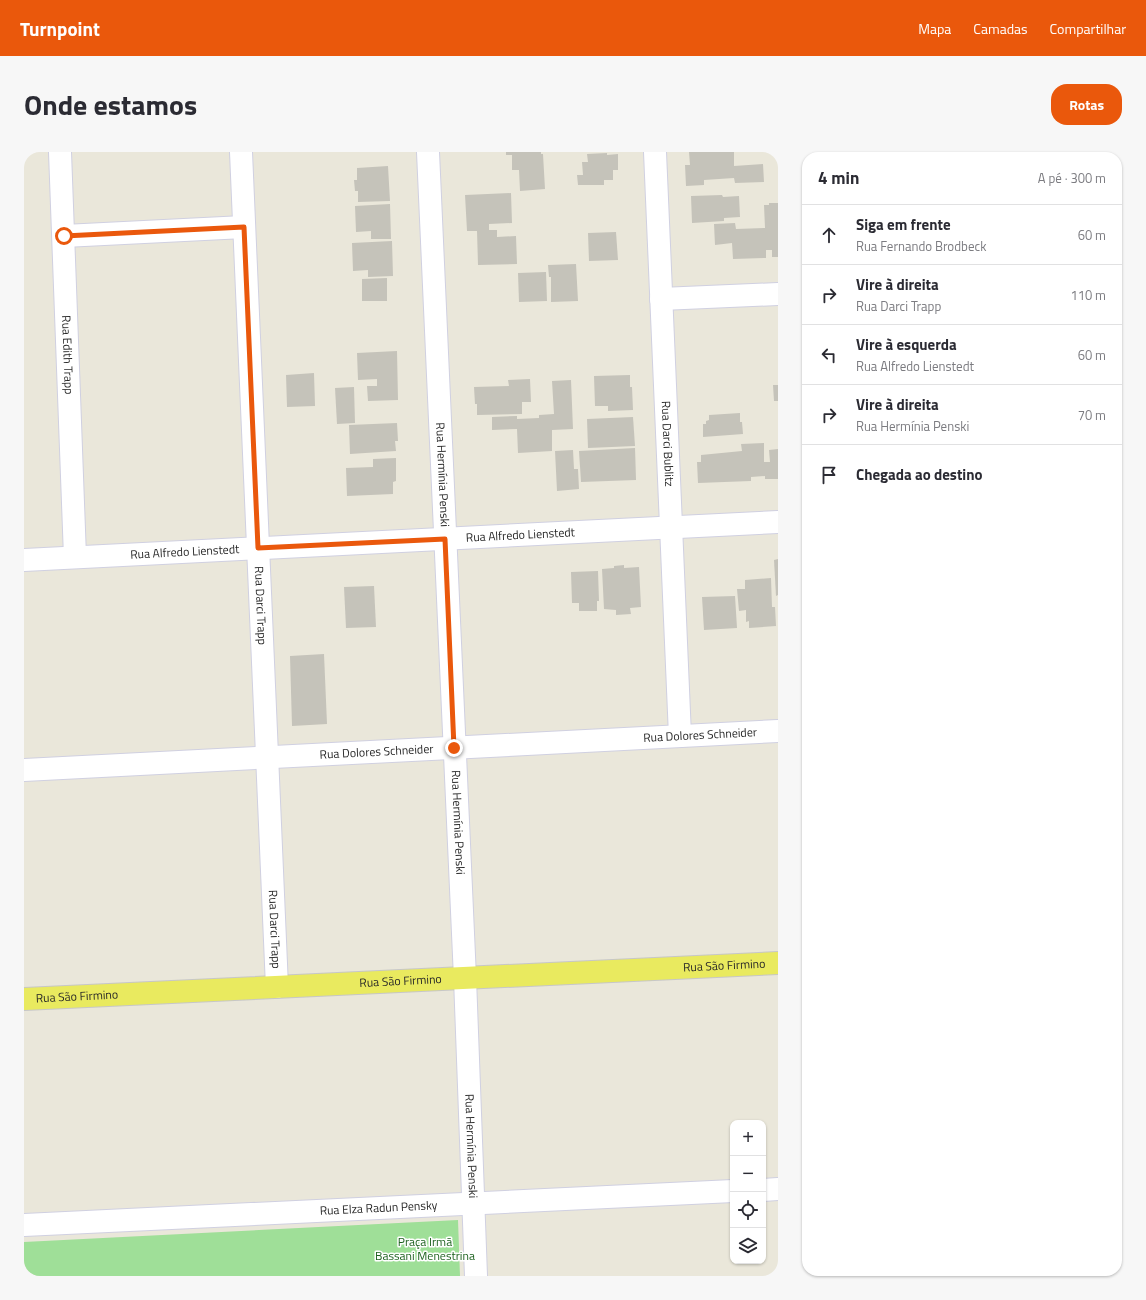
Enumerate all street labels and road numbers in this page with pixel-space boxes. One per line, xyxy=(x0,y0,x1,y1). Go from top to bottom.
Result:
street label: Rua Edith Trapp xyxy=(57,315,79,395)
street label: Rua Darci Bublitz xyxy=(657,400,679,487)
street label: Rua Hermínia Penski xyxy=(431,422,455,527)
street label: Rua Alfredo Lienstedt xyxy=(465,522,576,547)
street label: Rua Alfredo Lienstedt xyxy=(130,539,241,564)
street label: Rua Darci Trapp xyxy=(250,566,272,645)
street label: Rua Dolores Schneider xyxy=(643,722,757,747)
street label: Rua Dolores Schneider xyxy=(319,739,434,764)
street label: Rua Hermínia Penski xyxy=(447,770,470,875)
street label: Rua Darci Trapp xyxy=(264,889,286,969)
street label: Rua São Firmino xyxy=(683,954,766,977)
street label: Rua São Firmino xyxy=(359,969,442,992)
street label: Rua São Firmino xyxy=(35,985,119,1007)
street label: Rua Hermínia Penski xyxy=(460,1093,483,1199)
street label: Rua Elza Radun Pensky xyxy=(319,1195,438,1220)

